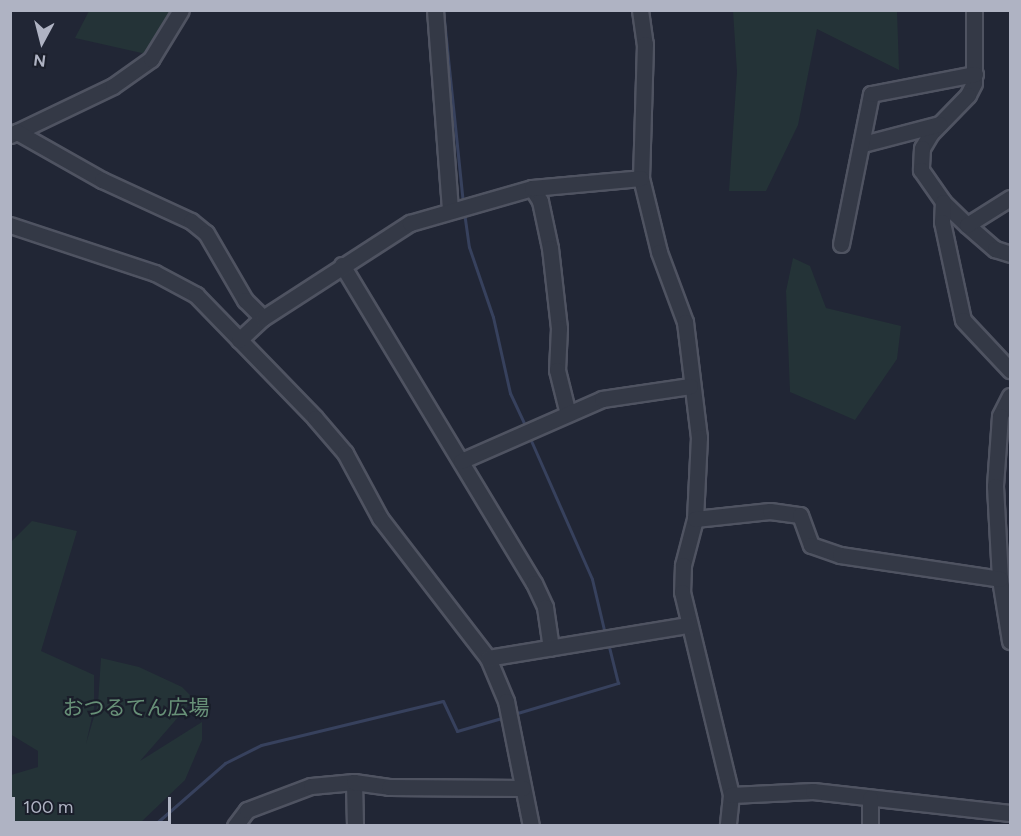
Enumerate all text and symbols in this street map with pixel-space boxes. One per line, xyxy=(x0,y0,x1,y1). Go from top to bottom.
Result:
north arrow xyxy=(12,12,72,72)
text: N xyxy=(32,50,47,71)
park label: おつるてん広場 xyxy=(63,695,209,721)
scale bar xyxy=(15,785,174,823)
text: 100 m xyxy=(23,796,73,818)

